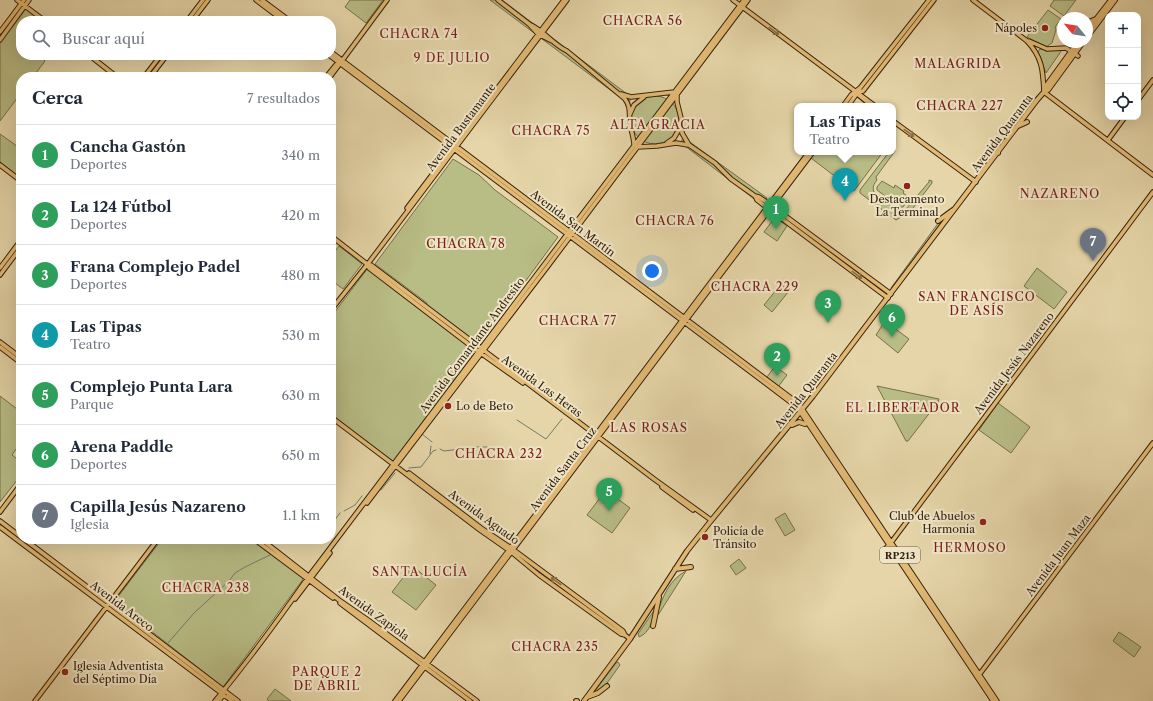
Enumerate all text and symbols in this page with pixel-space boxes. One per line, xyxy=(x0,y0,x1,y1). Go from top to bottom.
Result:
north arrow xyxy=(1057,12,1093,48)
map controls xyxy=(1105,12,1141,120)
button: + xyxy=(1105,12,1141,48)
district label: CHACRA 56 xyxy=(603,13,683,28)
search box xyxy=(16,16,336,60)
place label: Nápoles xyxy=(995,21,1037,35)
marker: Nápoles xyxy=(1040,23,1050,33)
district label: CHACRA 74 xyxy=(379,26,459,41)
icon: search xyxy=(30,27,52,49)
one-way arrow xyxy=(768,27,779,35)
text: Buscar aquí xyxy=(62,29,145,48)
button: − xyxy=(1105,48,1141,84)
district label: 9 DE JULIO xyxy=(413,50,491,65)
district label: MALAGRIDA xyxy=(914,56,1002,71)
street label: Avenida Bustamante xyxy=(423,80,499,175)
button: locate xyxy=(1105,84,1141,120)
text: Cerca xyxy=(32,88,83,108)
text: 7 resultados xyxy=(247,90,320,106)
street label: Avenida Quaranta xyxy=(968,91,1036,175)
district label: CHACRA 227 xyxy=(916,98,1004,113)
popup xyxy=(794,103,896,155)
text: Las Tipas xyxy=(809,112,881,131)
district label: ALTA GRACIA xyxy=(609,117,706,132)
district label: CHACRA 75 xyxy=(511,123,591,138)
one-way arrow xyxy=(904,129,915,137)
text: Teatro xyxy=(809,131,850,147)
text: Cancha Gastón xyxy=(70,137,186,156)
text: 1 xyxy=(42,147,48,163)
text: 340 m xyxy=(282,147,320,163)
text: Deportes xyxy=(70,156,127,172)
pin: 4 xyxy=(832,168,858,201)
marker: Destacamento La Terminal xyxy=(902,181,912,191)
street label: Avenida San Martín xyxy=(527,186,618,260)
district label: NAZARENO xyxy=(1020,186,1100,201)
place label: Destacamento La Terminal xyxy=(870,192,945,219)
pin: 1 xyxy=(763,196,789,229)
text: La 124 Fútbol xyxy=(70,197,172,216)
text: 2 xyxy=(41,207,49,223)
text: 420 m xyxy=(281,207,320,223)
district label: CHACRA 76 xyxy=(635,213,715,228)
text: Deportes xyxy=(70,216,127,232)
pin: 7 xyxy=(1080,228,1106,261)
district label: CHACRA 78 xyxy=(426,236,506,251)
text: Frana Complejo Padel xyxy=(70,257,240,276)
your location xyxy=(642,261,662,281)
text: 3 xyxy=(41,267,49,283)
text: 480 m xyxy=(281,267,320,283)
one-way arrow xyxy=(852,271,863,279)
street label: Avenida Comandante Andresito xyxy=(416,274,528,416)
text: Deportes xyxy=(70,276,127,292)
district label: CHACRA 229 xyxy=(711,279,799,294)
district label: SAN FRANCISCO DE ASÍS xyxy=(918,289,1036,318)
pin: 3 xyxy=(815,290,841,323)
pin: 6 xyxy=(879,304,905,337)
street label: Avenida Jesús Nazareno xyxy=(970,309,1057,418)
district label: CHACRA 77 xyxy=(539,313,617,328)
text: Las Tipas xyxy=(70,317,142,336)
text: 4 xyxy=(41,327,49,343)
text: 530 m xyxy=(282,327,320,343)
text: Teatro xyxy=(70,336,111,352)
pin: 2 xyxy=(764,343,790,376)
street label: Avenida Quaranta xyxy=(771,349,840,432)
street label: Avenida Las Heras xyxy=(498,352,585,420)
text: Complejo Punta Lara xyxy=(70,377,233,396)
text: 5 xyxy=(41,387,49,403)
text: 630 m xyxy=(281,387,320,403)
text: Parque xyxy=(70,396,114,412)
place label: Lo de Beto xyxy=(456,399,513,413)
district label: EL LIBERTADOR xyxy=(846,400,961,415)
marker: Lo de Beto xyxy=(443,401,453,411)
district label: LAS ROSAS xyxy=(610,420,688,435)
street label: Avenida Santa Cruz xyxy=(526,424,600,515)
text: Arena Paddle xyxy=(70,437,173,456)
district label: CHACRA 232 xyxy=(455,446,543,461)
text: 6 xyxy=(41,447,49,463)
text: 650 m xyxy=(282,447,320,463)
text: Deportes xyxy=(70,456,127,472)
pin: 5 xyxy=(596,478,622,511)
street label: Avenida Aguado xyxy=(445,486,522,548)
text: Capilla Jesús Nazareno xyxy=(70,497,246,516)
text: 7 xyxy=(42,507,48,523)
text: 1.1 km xyxy=(283,507,320,523)
place label: Club de Abuelos Harmonía xyxy=(889,509,975,536)
street label: Avenida Juan Maza xyxy=(1022,511,1094,600)
text: Iglesia xyxy=(70,516,109,532)
marker: Club de Abuelos Harmonía xyxy=(978,517,988,527)
place label: Policía de Tránsito xyxy=(713,524,764,551)
marker: Policía de Tránsito xyxy=(700,532,710,542)
district label: HERMOSO xyxy=(933,540,1007,555)
road number: RP213 xyxy=(880,547,920,563)
district label: SANTA LUCÍA xyxy=(372,563,468,579)
street label: Avenida Areco xyxy=(87,577,157,635)
one-way arrow xyxy=(550,577,561,585)
district label: CHACRA 238 xyxy=(162,580,250,595)
street label: Avenida Zapiola xyxy=(335,582,412,643)
district label: CHACRA 235 xyxy=(511,639,599,654)
place label: Iglesia Adventista del Séptimo Día xyxy=(73,659,164,686)
district label: PARQUE 2 DE ABRIL xyxy=(292,664,362,693)
marker: Iglesia Adventista del Séptimo Día xyxy=(60,667,70,677)

